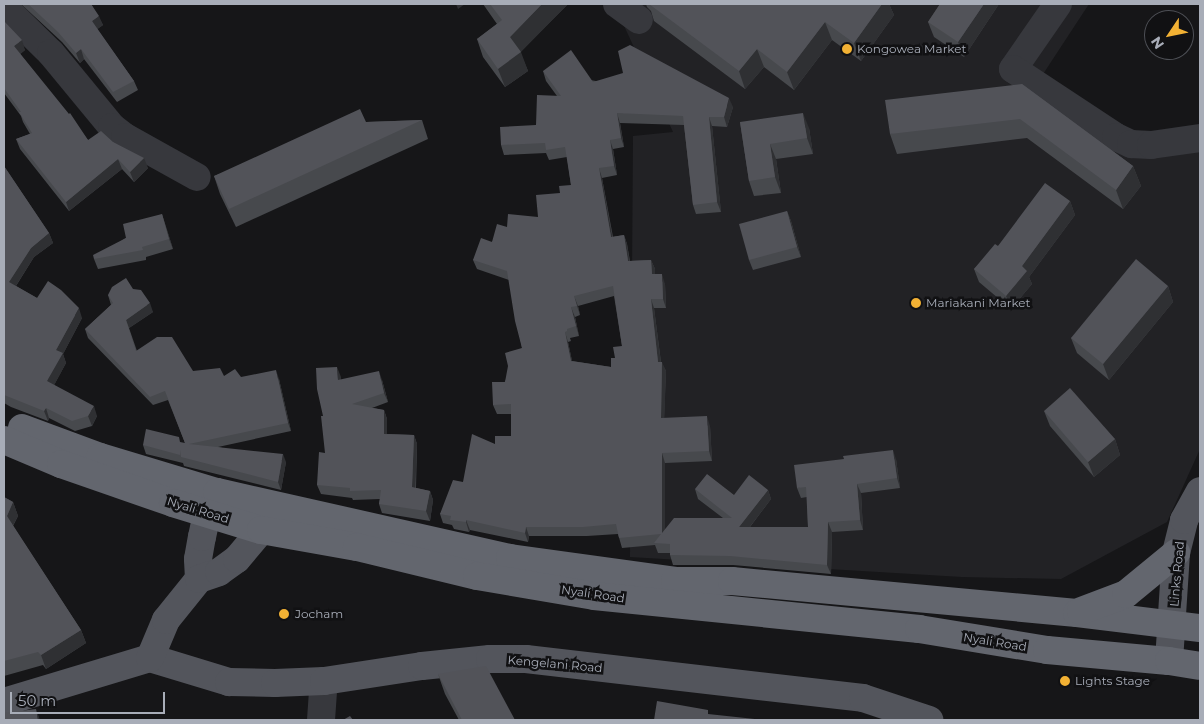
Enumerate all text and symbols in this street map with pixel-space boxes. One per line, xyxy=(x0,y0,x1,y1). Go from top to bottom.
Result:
north arrow xyxy=(1144,10,1194,60)
text: N xyxy=(1147,33,1168,53)
place label: Kongowea Market xyxy=(857,42,966,56)
marker: Kongowea Market xyxy=(841,43,853,55)
place label: Mariakani Market xyxy=(926,296,1030,310)
marker: Mariakani Market xyxy=(910,297,922,309)
street label: Nyali Road xyxy=(165,494,231,526)
street label: Links Road xyxy=(1167,541,1187,607)
street label: Nyali Road xyxy=(560,582,626,606)
marker: Jocham xyxy=(277,607,291,621)
place label: Jocham xyxy=(295,607,343,621)
street label: Nyali Road xyxy=(962,630,1028,654)
street label: Kengelani Road xyxy=(507,653,603,675)
place label: Lights Stage xyxy=(1075,674,1150,688)
marker: Lights Stage xyxy=(1059,675,1071,687)
scale bar xyxy=(12,682,168,714)
text: 50 m xyxy=(18,691,56,710)

